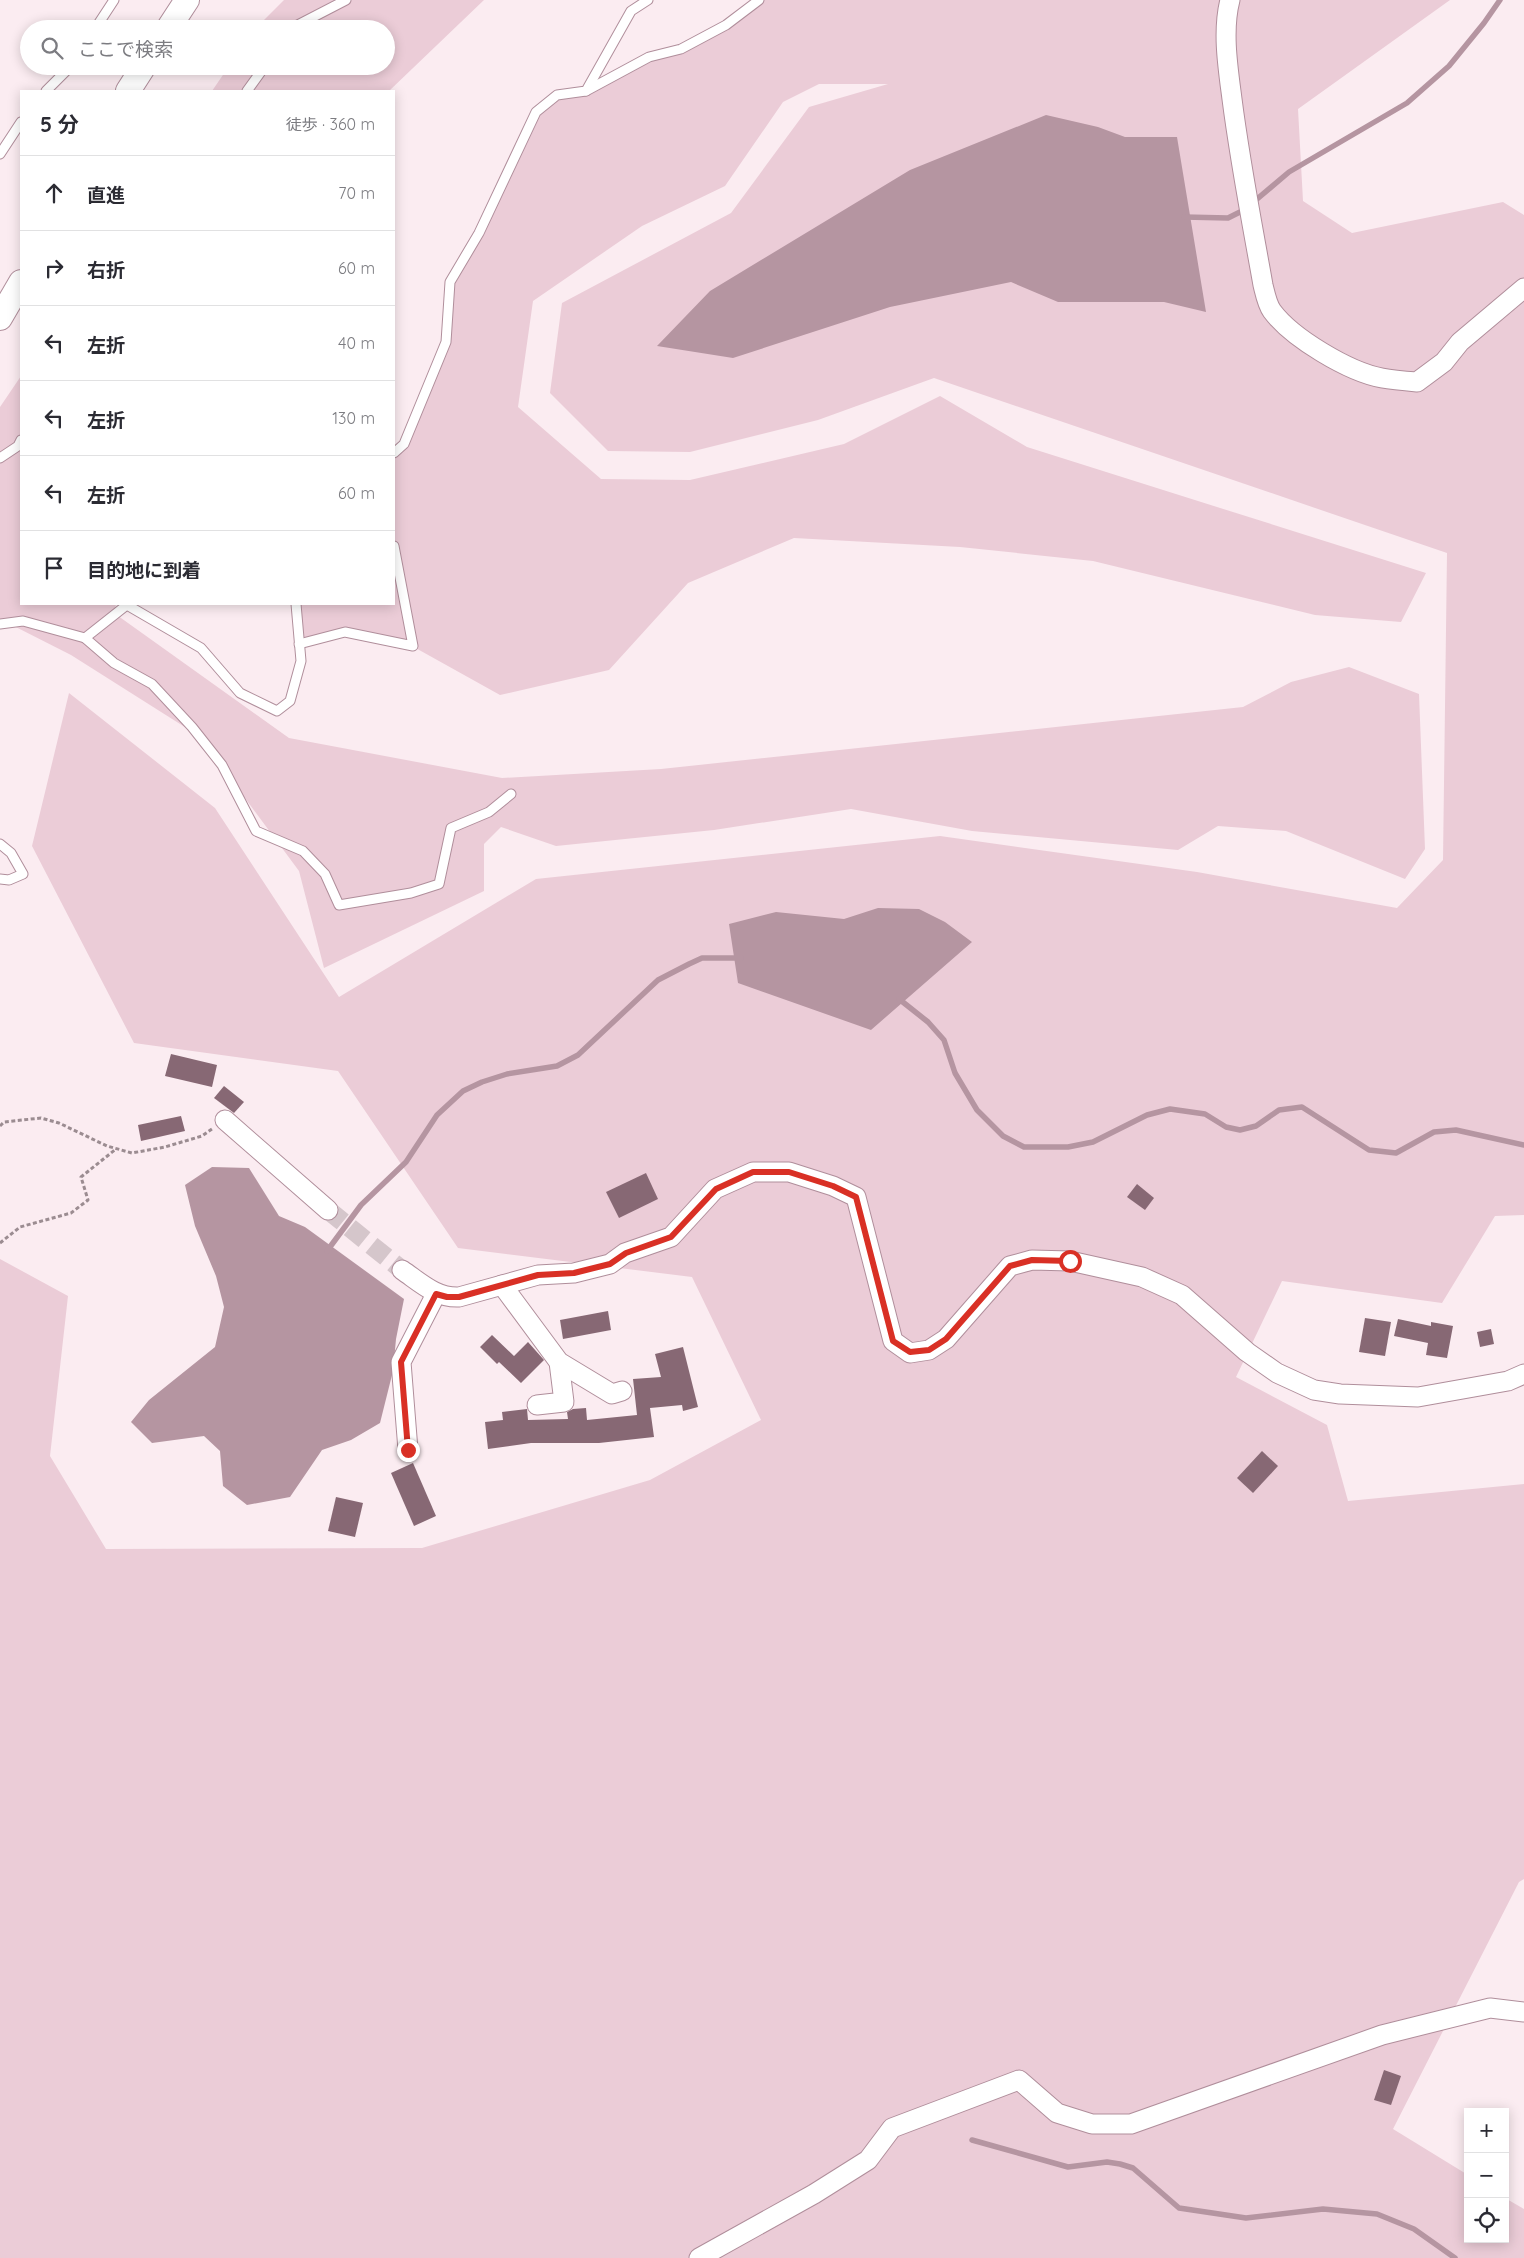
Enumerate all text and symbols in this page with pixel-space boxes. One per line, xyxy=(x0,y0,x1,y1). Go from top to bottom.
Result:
search box xyxy=(20,20,395,75)
icon: search xyxy=(38,34,66,62)
text: ここで検索 xyxy=(78,37,173,61)
text: 5 分 xyxy=(40,111,79,137)
text: 徒歩 · 360 m xyxy=(286,114,375,134)
icon: ahead xyxy=(40,179,68,207)
text: 直進 xyxy=(87,183,125,207)
text: 70 m xyxy=(338,183,375,203)
icon: right xyxy=(40,254,68,282)
text: 右折 xyxy=(87,258,125,282)
text: 60 m xyxy=(338,258,375,278)
icon: left xyxy=(40,329,68,357)
text: 左折 xyxy=(87,333,125,357)
text: 40 m xyxy=(338,333,375,353)
icon: left xyxy=(40,404,68,432)
text: 左折 xyxy=(87,408,125,432)
text: 130 m xyxy=(332,408,375,428)
icon: left xyxy=(40,479,68,507)
text: 左折 xyxy=(87,483,125,507)
text: 60 m xyxy=(338,483,375,503)
icon: arrive xyxy=(40,554,68,582)
text: 目的地に到着 xyxy=(87,558,201,582)
route start xyxy=(1059,1250,1082,1273)
route end xyxy=(397,1439,420,1462)
map controls xyxy=(1464,2108,1509,2243)
button: + xyxy=(1464,2108,1509,2153)
button: − xyxy=(1464,2153,1509,2198)
button: locate xyxy=(1464,2198,1509,2243)

